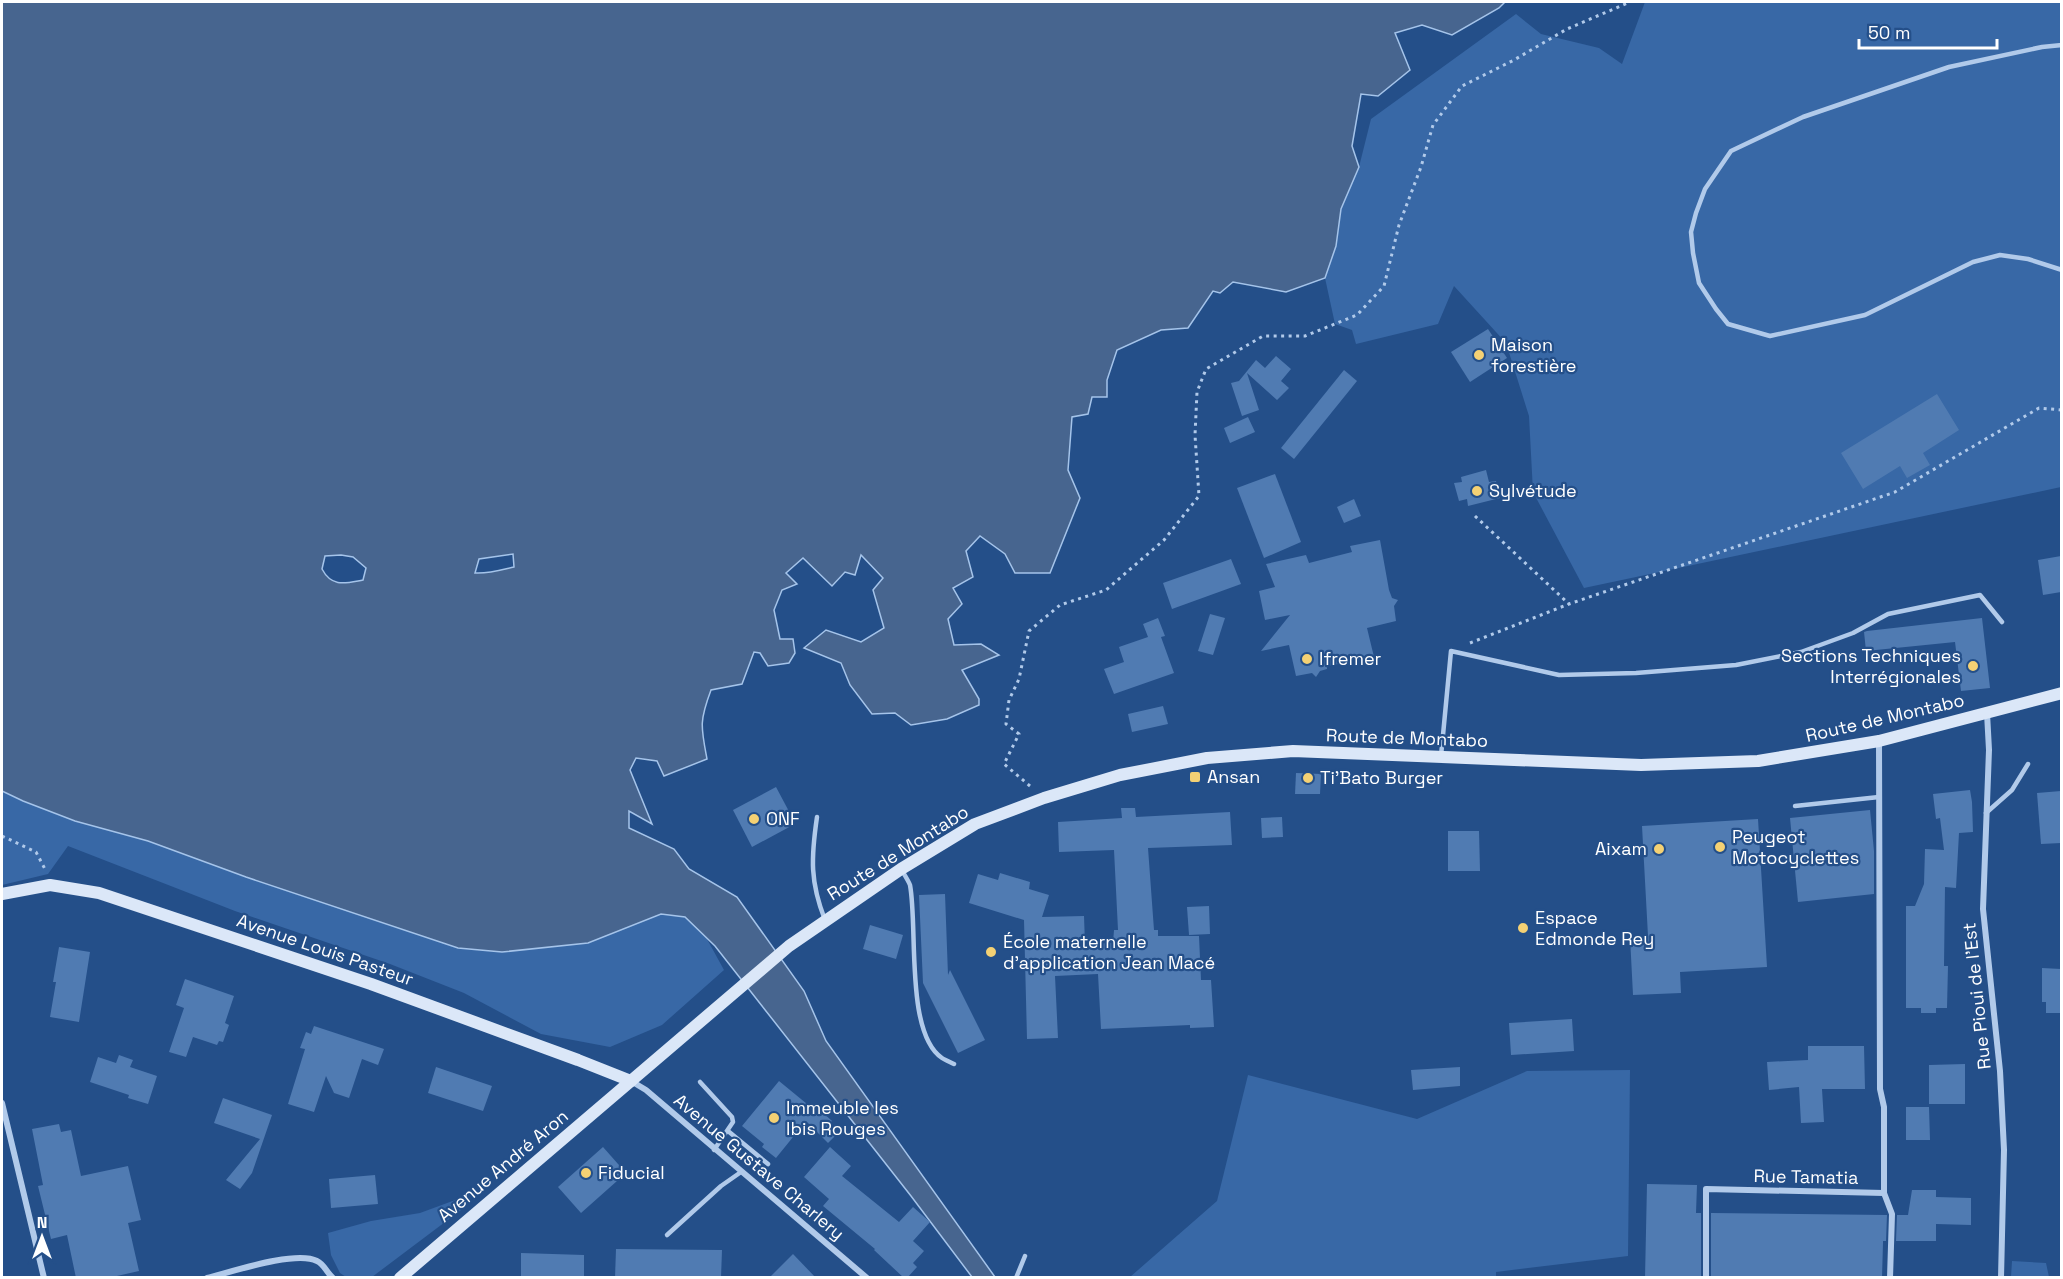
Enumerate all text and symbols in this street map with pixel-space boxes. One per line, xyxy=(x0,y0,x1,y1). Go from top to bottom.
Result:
scale bar xyxy=(1859,12,1997,50)
text: 50 m xyxy=(1868,21,1910,44)
place label: Maison forestière xyxy=(1491,333,1577,377)
marker: Maison forestière xyxy=(1472,348,1486,362)
place label: Sylvétude xyxy=(1489,479,1577,502)
marker: Sylvétude xyxy=(1470,484,1484,498)
place label: Sections Techniques Interrégionales xyxy=(1781,644,1961,688)
place label: Ifremer xyxy=(1319,647,1382,670)
marker: Ifremer xyxy=(1300,652,1314,666)
marker: Sections Techniques Interrégionales xyxy=(1966,659,1980,673)
street label: Route de Montabo xyxy=(1803,688,1967,747)
street label: Route de Montabo xyxy=(1325,723,1489,752)
place label: Ansan xyxy=(1207,765,1260,788)
place label: Ti'Bato Burger xyxy=(1320,766,1443,789)
marker: Ansan xyxy=(1188,770,1202,784)
marker: Ti'Bato Burger xyxy=(1301,771,1315,785)
street label: Route de Montabo xyxy=(823,800,973,905)
place label: ONF xyxy=(766,807,800,830)
marker: ONF xyxy=(747,812,761,826)
place label: Peugeot Motocyclettes xyxy=(1732,825,1859,869)
place label: Aixam xyxy=(1595,837,1647,860)
marker: Peugeot Motocyclettes xyxy=(1713,840,1727,854)
marker: Aixam xyxy=(1652,842,1666,856)
place label: Espace Edmonde Rey xyxy=(1535,906,1654,950)
street label: Avenue Louis Pasteur xyxy=(234,909,417,991)
marker: Espace Edmonde Rey xyxy=(1516,921,1530,935)
street label: Rue Pioui de l'Est xyxy=(1957,921,1996,1071)
place label: École maternelle d'application Jean Macé xyxy=(1003,930,1215,974)
marker: École maternelle d'application Jean Macé xyxy=(984,945,998,959)
street label: Avenue Gustave Charlery xyxy=(669,1088,849,1245)
place label: Immeuble les Ibis Rouges xyxy=(786,1096,899,1140)
street label: Avenue André Aron xyxy=(433,1104,573,1227)
marker: Immeuble les Ibis Rouges xyxy=(767,1111,781,1125)
place label: Fiducial xyxy=(598,1161,665,1184)
street label: Rue Tamatia xyxy=(1753,1164,1859,1189)
marker: Fiducial xyxy=(579,1166,593,1180)
north arrow xyxy=(12,1207,72,1267)
text: N xyxy=(37,1212,47,1233)

